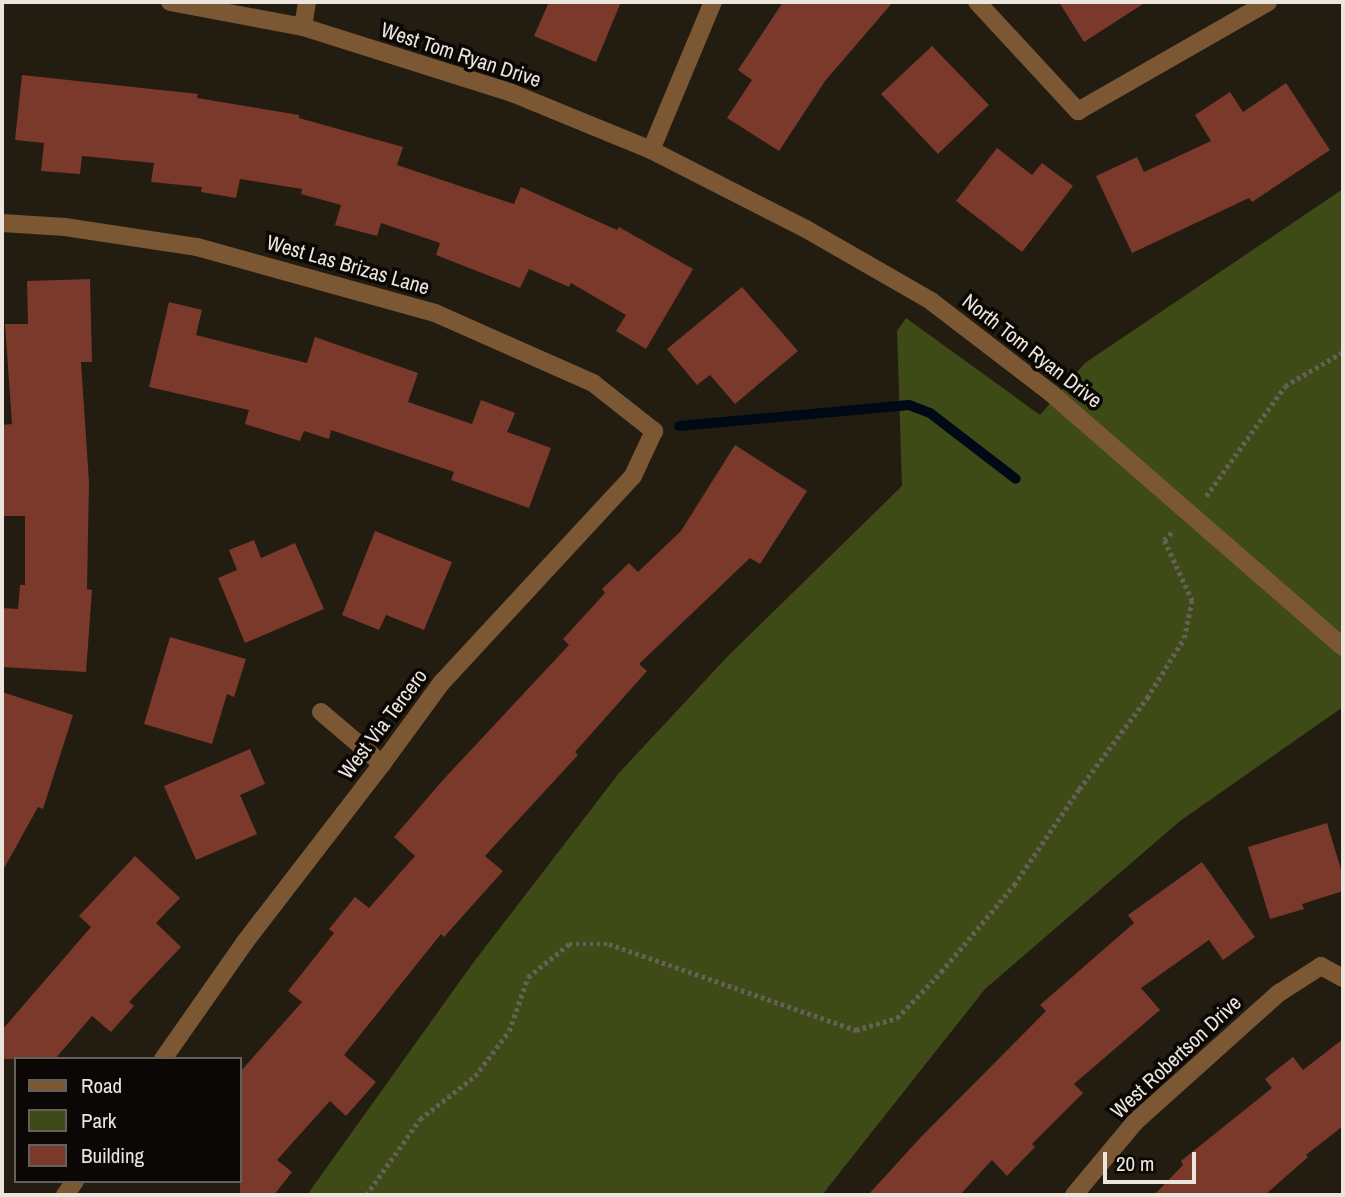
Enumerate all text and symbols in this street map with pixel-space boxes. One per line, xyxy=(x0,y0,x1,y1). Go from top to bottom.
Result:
street label: West Tom Ryan Drive xyxy=(378,17,544,93)
street label: West Las Brizas Lane xyxy=(264,230,432,300)
street label: North Tom Ryan Drive xyxy=(957,289,1107,413)
street label: West Via Tercero xyxy=(333,664,433,784)
street label: West Robertson Drive xyxy=(1106,990,1246,1124)
legend xyxy=(14,1057,242,1183)
text: Road xyxy=(81,1071,122,1100)
text: Park xyxy=(81,1106,116,1135)
scale bar xyxy=(1107,1138,1200,1182)
text: Building xyxy=(81,1141,144,1170)
text: 20 m xyxy=(1116,1149,1154,1178)

